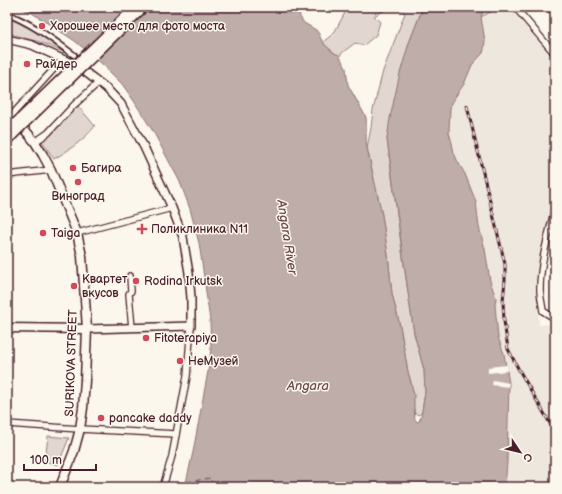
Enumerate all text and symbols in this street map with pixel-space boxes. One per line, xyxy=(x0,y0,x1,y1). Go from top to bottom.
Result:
place label: Хорошее место для фото моста xyxy=(50,19,225,34)
marker: Хорошее место для фото моста xyxy=(37,21,47,31)
place label: Райдер xyxy=(35,57,78,72)
marker: Райдер xyxy=(22,59,32,69)
place label: Багира xyxy=(81,161,122,176)
marker: Багира xyxy=(68,163,78,173)
marker: Виноград xyxy=(73,177,83,187)
place label: Виноград xyxy=(51,189,105,204)
water label: Angara River xyxy=(273,198,301,277)
place label: Поликлиника N11 xyxy=(151,222,248,237)
marker: Поликлиника N11 xyxy=(136,223,148,235)
place label: Taiga xyxy=(51,226,81,241)
marker: Taiga xyxy=(38,228,48,238)
place label: Квартет вкусов xyxy=(82,272,128,301)
place label: Rodina Irkutsk xyxy=(144,274,222,289)
marker: Rodina Irkutsk xyxy=(131,276,141,286)
marker: Квартет вкусов xyxy=(69,281,79,291)
street label: SURIKOVA STREET xyxy=(62,308,81,417)
place label: Fitoterapiya xyxy=(154,331,217,346)
marker: Fitoterapiya xyxy=(141,333,151,343)
place label: НеМузей xyxy=(188,354,239,369)
marker: НеМузей xyxy=(175,356,185,366)
water label: Angara xyxy=(286,378,329,394)
place label: pancake daddy xyxy=(109,411,192,426)
marker: pancake daddy xyxy=(96,413,106,423)
north arrow xyxy=(500,432,540,472)
scale bar xyxy=(24,446,96,472)
text: С xyxy=(520,451,535,465)
text: 100 m xyxy=(30,453,62,468)

